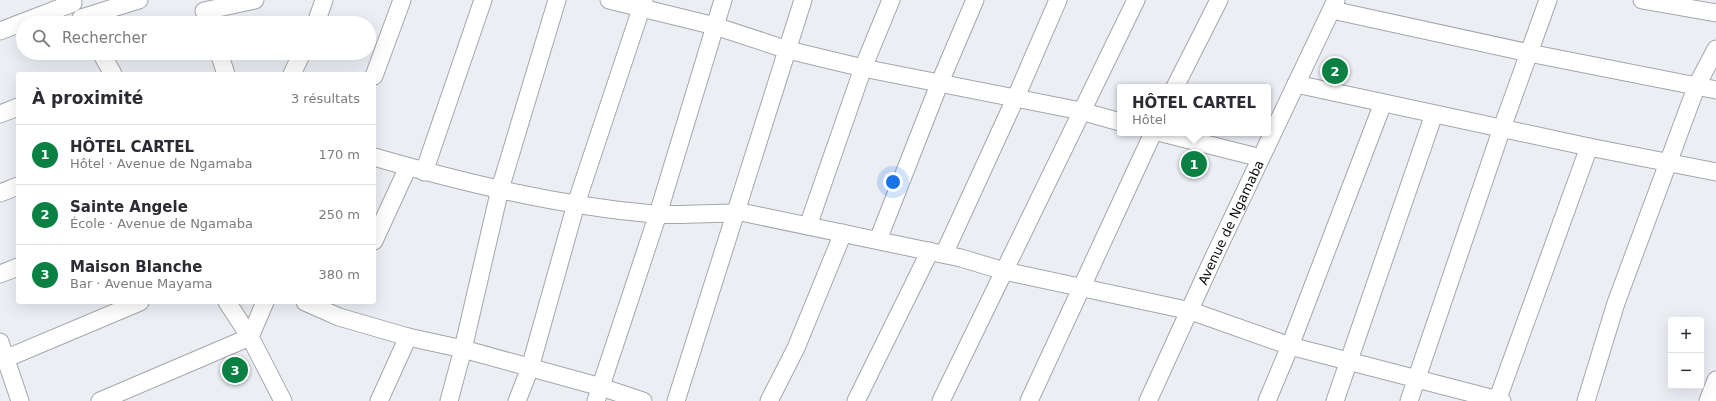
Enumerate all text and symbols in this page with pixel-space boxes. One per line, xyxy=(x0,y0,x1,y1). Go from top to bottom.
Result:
search box xyxy=(16,16,376,60)
icon: search xyxy=(30,27,52,49)
text: Rechercher xyxy=(62,29,147,47)
pin: 2 xyxy=(1322,56,1348,86)
popup xyxy=(1117,84,1271,136)
text: À proximité xyxy=(32,88,143,108)
text: 3 résultats xyxy=(291,91,360,106)
text: HÔTEL CARTEL xyxy=(1132,94,1256,112)
text: Hôtel xyxy=(1132,112,1166,127)
text: HÔTEL CARTEL xyxy=(70,138,194,156)
text: 1 xyxy=(40,147,50,162)
text: 170 m xyxy=(318,147,360,162)
pin: 1 xyxy=(1181,149,1207,179)
text: Hôtel · Avenue de Ngamaba xyxy=(70,156,252,171)
street label: Avenue de Ngamaba xyxy=(1195,158,1266,287)
your location xyxy=(883,172,903,192)
text: Sainte Angele xyxy=(70,198,188,216)
text: 2 xyxy=(40,207,50,222)
text: 250 m xyxy=(318,207,360,222)
text: École · Avenue de Ngamaba xyxy=(70,216,253,231)
text: Maison Blanche xyxy=(70,258,202,276)
text: 3 xyxy=(40,267,50,282)
text: 380 m xyxy=(318,267,360,282)
text: Bar · Avenue Mayama xyxy=(70,276,213,291)
map controls xyxy=(1668,317,1704,389)
button: + xyxy=(1668,317,1704,353)
button: − xyxy=(1668,353,1704,389)
pin: 3 xyxy=(222,355,248,385)

